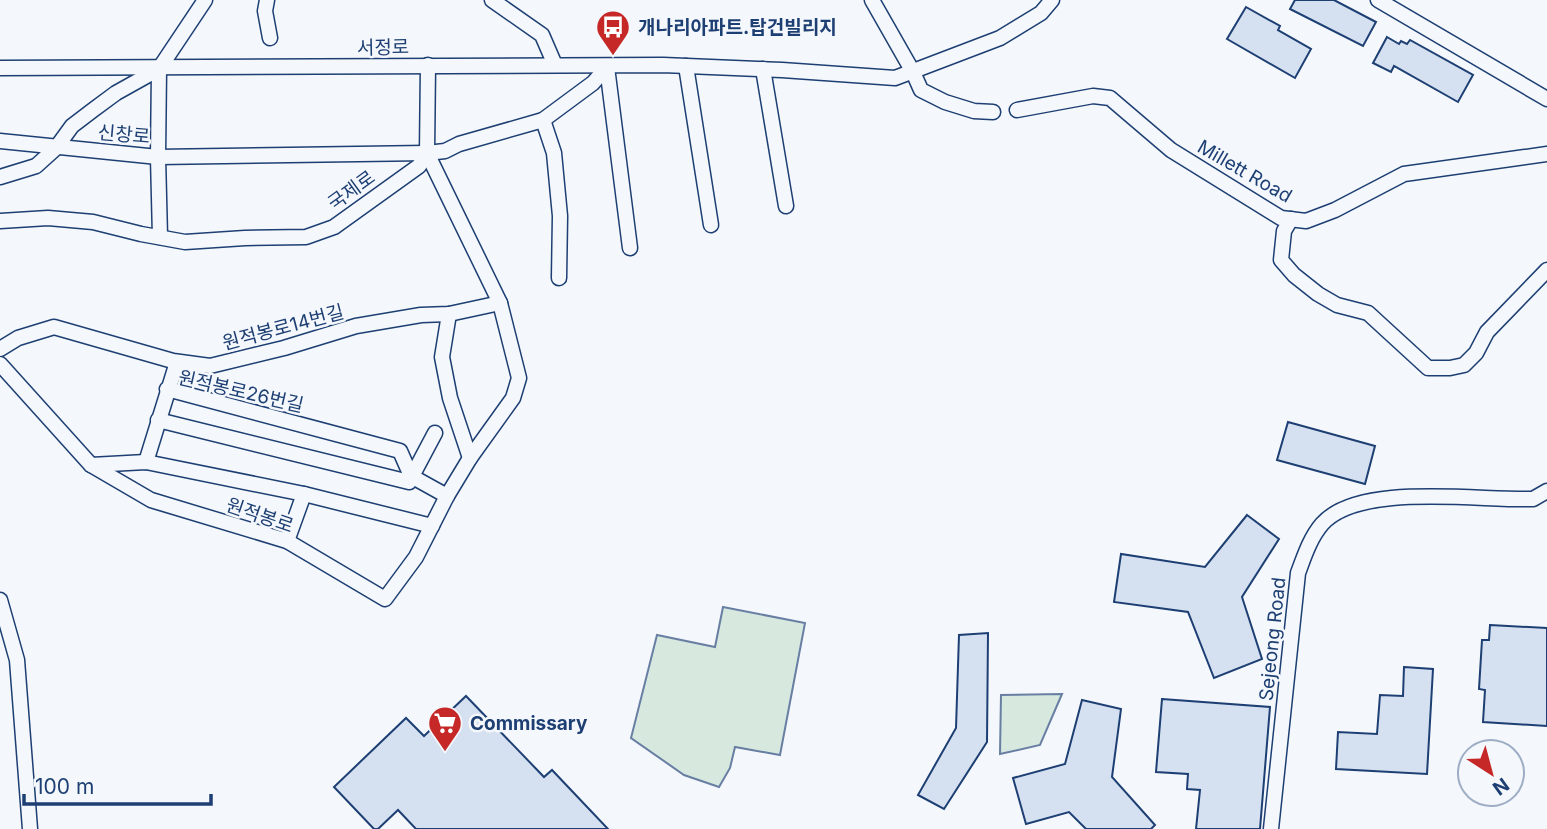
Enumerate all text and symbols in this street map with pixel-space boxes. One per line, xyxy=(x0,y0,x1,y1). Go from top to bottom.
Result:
bus stop icon: 개나리아파트.탑건빌리지 xyxy=(594,8,632,57)
place label: 개나리아파트.탑건빌리지 xyxy=(638,16,837,39)
street label: 서정로 xyxy=(357,36,409,59)
street label: 신창로 xyxy=(97,121,151,148)
street label: Millett Road xyxy=(1193,135,1296,208)
street label: 국제로 xyxy=(323,166,379,215)
street label: 원적봉로14번길 xyxy=(220,300,346,355)
street label: 원적봉로26번길 xyxy=(176,366,306,417)
street label: 원적봉로 xyxy=(223,493,297,538)
street label: Sejeong Road xyxy=(1255,576,1290,702)
supermarket icon: Commissary xyxy=(426,704,464,753)
place label: Commissary xyxy=(470,712,588,735)
north arrow xyxy=(1456,738,1526,808)
scale bar xyxy=(24,762,212,806)
text: N xyxy=(1488,773,1513,800)
text: 100 m xyxy=(35,774,94,799)

